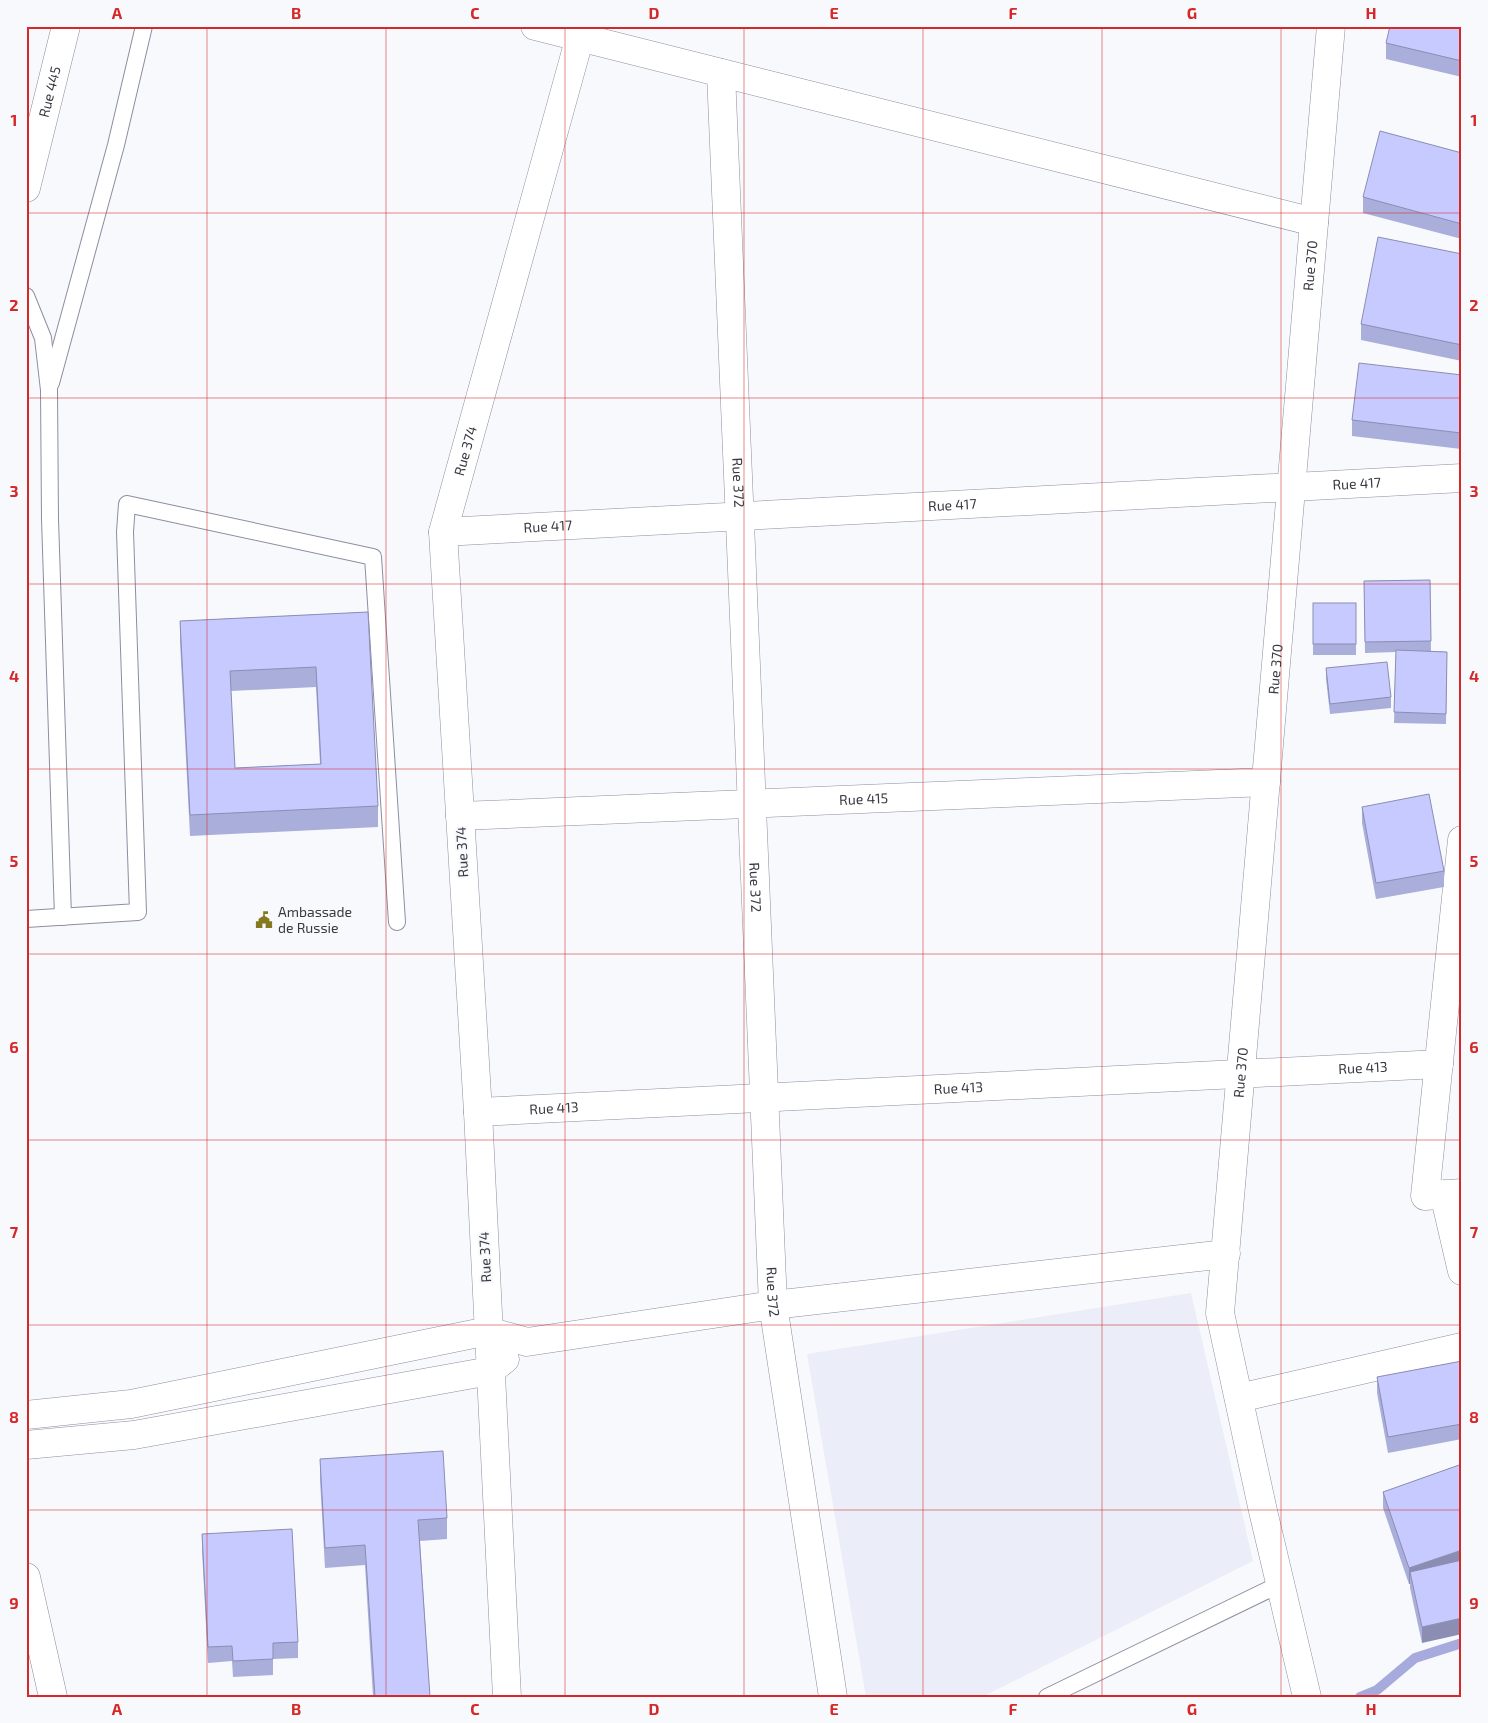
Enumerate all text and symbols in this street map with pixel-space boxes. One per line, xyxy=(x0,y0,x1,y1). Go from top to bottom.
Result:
text: A xyxy=(112,3,123,22)
text: B xyxy=(291,3,301,22)
text: C xyxy=(470,3,480,22)
text: D xyxy=(649,3,660,22)
text: E xyxy=(829,3,839,22)
text: F xyxy=(1009,3,1018,22)
text: G xyxy=(1187,3,1197,22)
text: H xyxy=(1365,3,1377,22)
street label: Rue 445 xyxy=(35,64,64,119)
text: 1 xyxy=(11,110,17,129)
text: 1 xyxy=(1471,110,1477,129)
street label: Rue 370 xyxy=(1299,240,1320,292)
text: 2 xyxy=(9,295,19,314)
text: 2 xyxy=(1469,295,1479,314)
street label: Rue 374 xyxy=(450,424,480,477)
street label: Rue 372 xyxy=(729,457,748,508)
street label: Rue 417 xyxy=(1332,473,1381,493)
text: 3 xyxy=(9,481,19,500)
text: 3 xyxy=(1469,481,1479,500)
street label: Rue 417 xyxy=(928,495,977,514)
street label: Rue 417 xyxy=(523,516,573,536)
street label: Rue 370 xyxy=(1264,643,1286,695)
text: 4 xyxy=(9,666,19,685)
text: 4 xyxy=(1469,666,1479,685)
street label: Rue 415 xyxy=(839,789,888,808)
street label: Rue 374 xyxy=(452,826,471,878)
text: 5 xyxy=(10,851,19,870)
text: 5 xyxy=(1470,851,1479,870)
street label: Rue 372 xyxy=(746,862,765,913)
place label: Ambassade de Russie xyxy=(278,903,352,936)
public building icon: Ambassade de Russie xyxy=(254,910,274,930)
text: 6 xyxy=(9,1037,19,1056)
text: 6 xyxy=(1469,1037,1479,1056)
street label: Rue 370 xyxy=(1230,1047,1251,1099)
street label: Rue 413 xyxy=(1338,1058,1388,1077)
street label: Rue 413 xyxy=(933,1078,983,1097)
street label: Rue 413 xyxy=(529,1098,579,1117)
text: 7 xyxy=(10,1222,19,1241)
text: 7 xyxy=(1470,1222,1479,1241)
street label: Rue 374 xyxy=(475,1231,494,1283)
street label: Rue 372 xyxy=(763,1266,784,1318)
text: 8 xyxy=(9,1407,19,1426)
text: 8 xyxy=(1469,1407,1479,1426)
text: 9 xyxy=(9,1593,19,1612)
text: 9 xyxy=(1469,1593,1479,1612)
text: A xyxy=(112,1699,123,1718)
text: B xyxy=(291,1699,301,1718)
text: C xyxy=(470,1699,480,1718)
text: D xyxy=(649,1699,660,1718)
text: E xyxy=(829,1699,839,1718)
text: F xyxy=(1009,1699,1018,1718)
text: G xyxy=(1187,1699,1197,1718)
text: H xyxy=(1365,1699,1377,1718)

